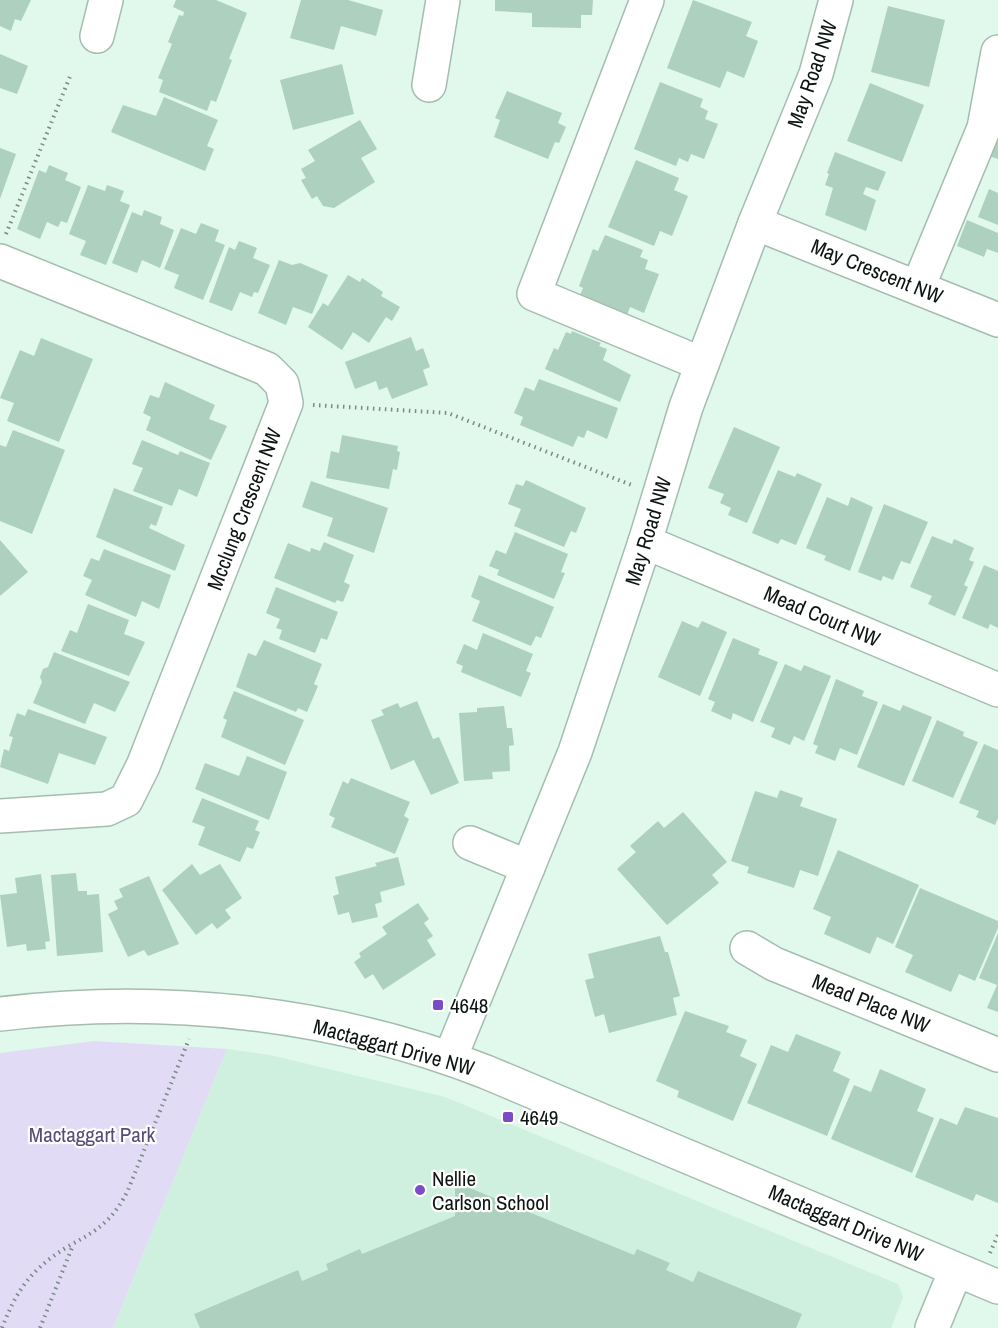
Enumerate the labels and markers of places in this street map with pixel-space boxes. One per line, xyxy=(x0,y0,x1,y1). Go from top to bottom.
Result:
place label: 4648 xyxy=(450,991,488,1020)
marker: 4648 xyxy=(431,998,445,1012)
place label: 4649 xyxy=(520,1103,558,1132)
marker: 4649 xyxy=(501,1110,515,1124)
place label: Nellie Carlson School xyxy=(432,1164,549,1217)
marker: Nellie Carlson School xyxy=(413,1183,427,1197)

